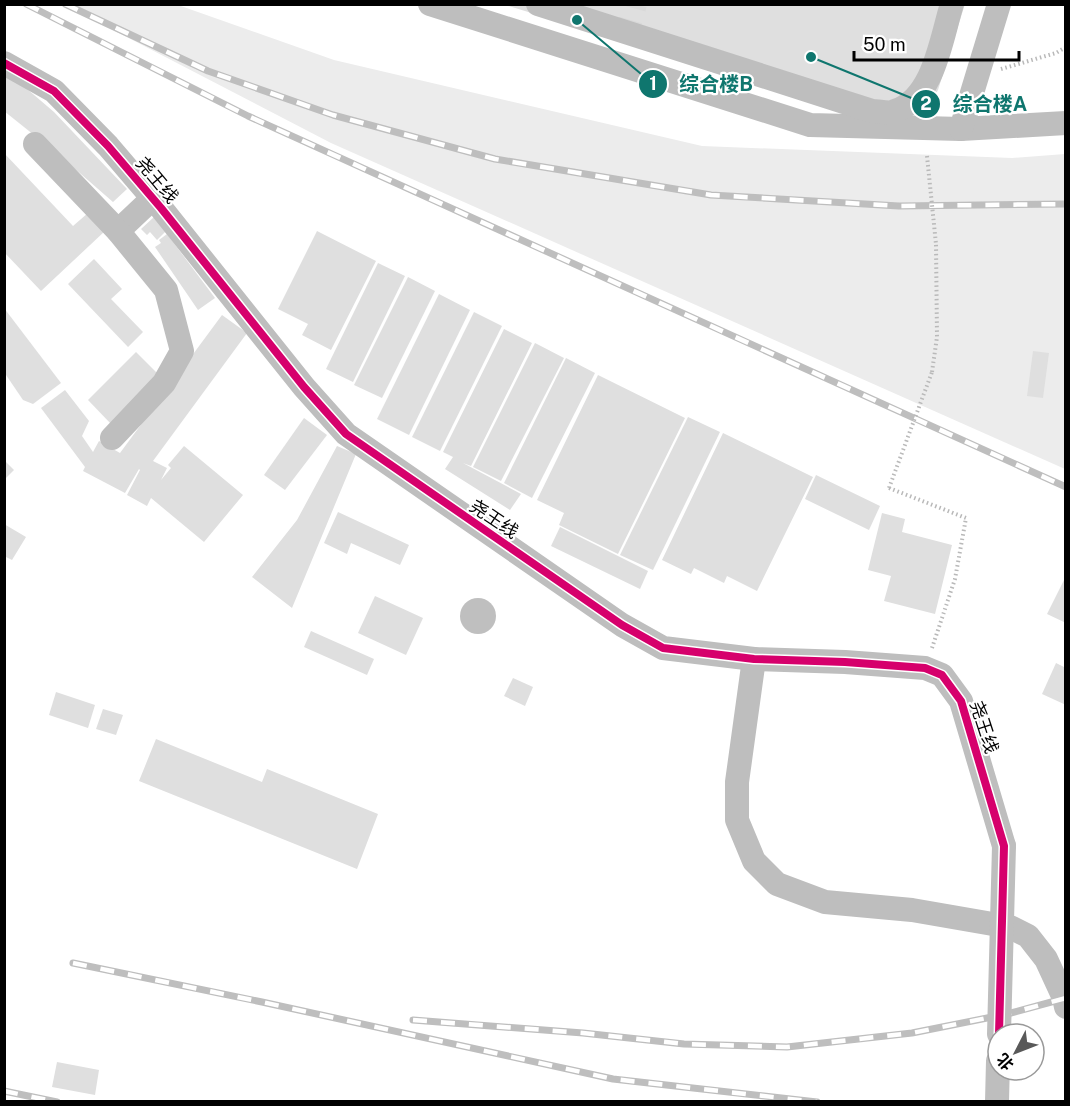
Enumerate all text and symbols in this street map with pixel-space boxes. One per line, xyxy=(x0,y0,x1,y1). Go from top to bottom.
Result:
scale bar xyxy=(854,24,1019,62)
text: 50 m xyxy=(863,34,906,55)
callout: 综合楼B xyxy=(638,65,765,103)
text: 综合楼B xyxy=(679,72,753,96)
text: 1 xyxy=(649,73,657,94)
callout: 综合楼A xyxy=(911,85,1039,123)
text: 综合楼A xyxy=(953,92,1027,116)
text: 2 xyxy=(920,93,932,114)
street label: 尧王线 xyxy=(132,152,183,207)
street label: 尧王线 xyxy=(466,495,523,542)
street label: 尧王线 xyxy=(966,698,1003,756)
north arrow xyxy=(986,1022,1046,1082)
text: 北 xyxy=(993,1049,1018,1074)

